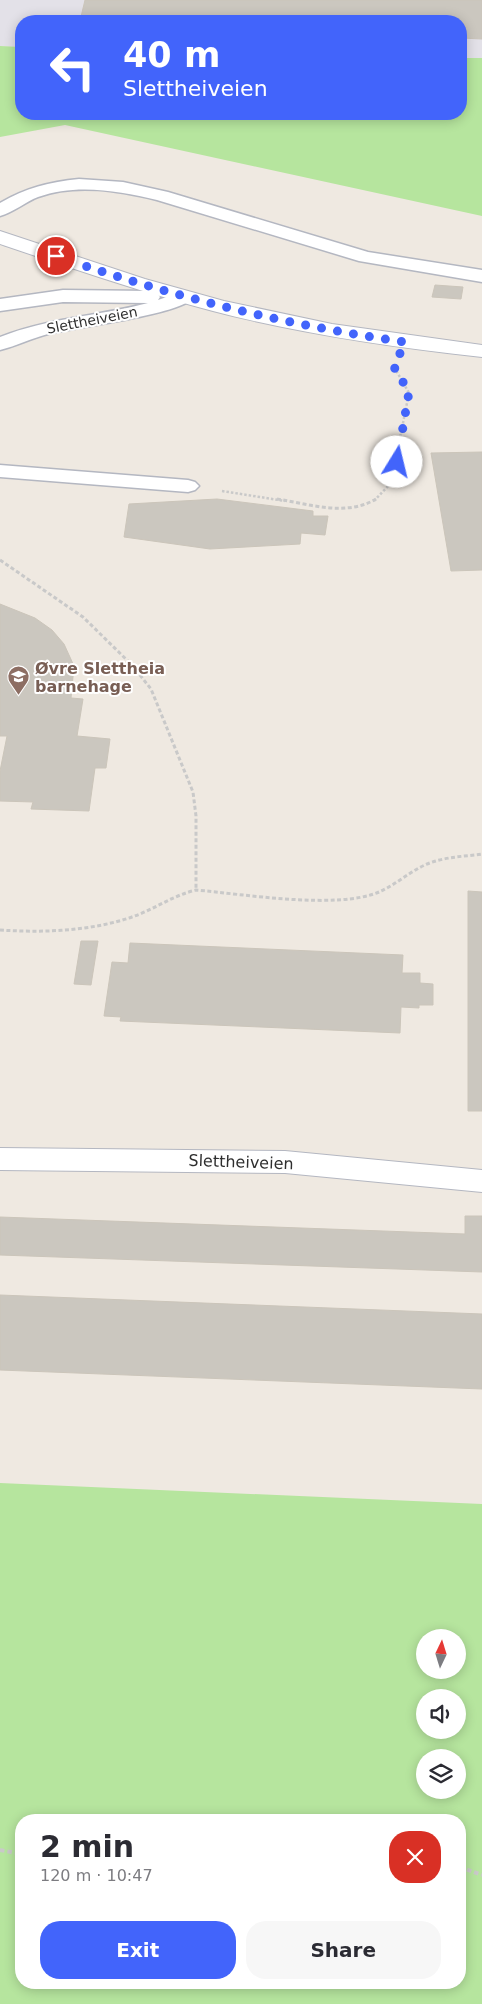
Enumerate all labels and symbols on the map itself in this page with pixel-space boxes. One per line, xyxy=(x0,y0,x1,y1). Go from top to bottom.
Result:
pin xyxy=(35,235,77,277)
street label: Slettheiveien xyxy=(45,303,139,337)
position arrow xyxy=(370,435,422,487)
place label: Øvre Slettheia barnehage xyxy=(35,659,165,696)
school or university icon: Øvre Slettheia barnehage xyxy=(7,665,31,696)
street label: Slettheiveien xyxy=(188,1151,294,1173)
north arrow xyxy=(416,1629,466,1679)

